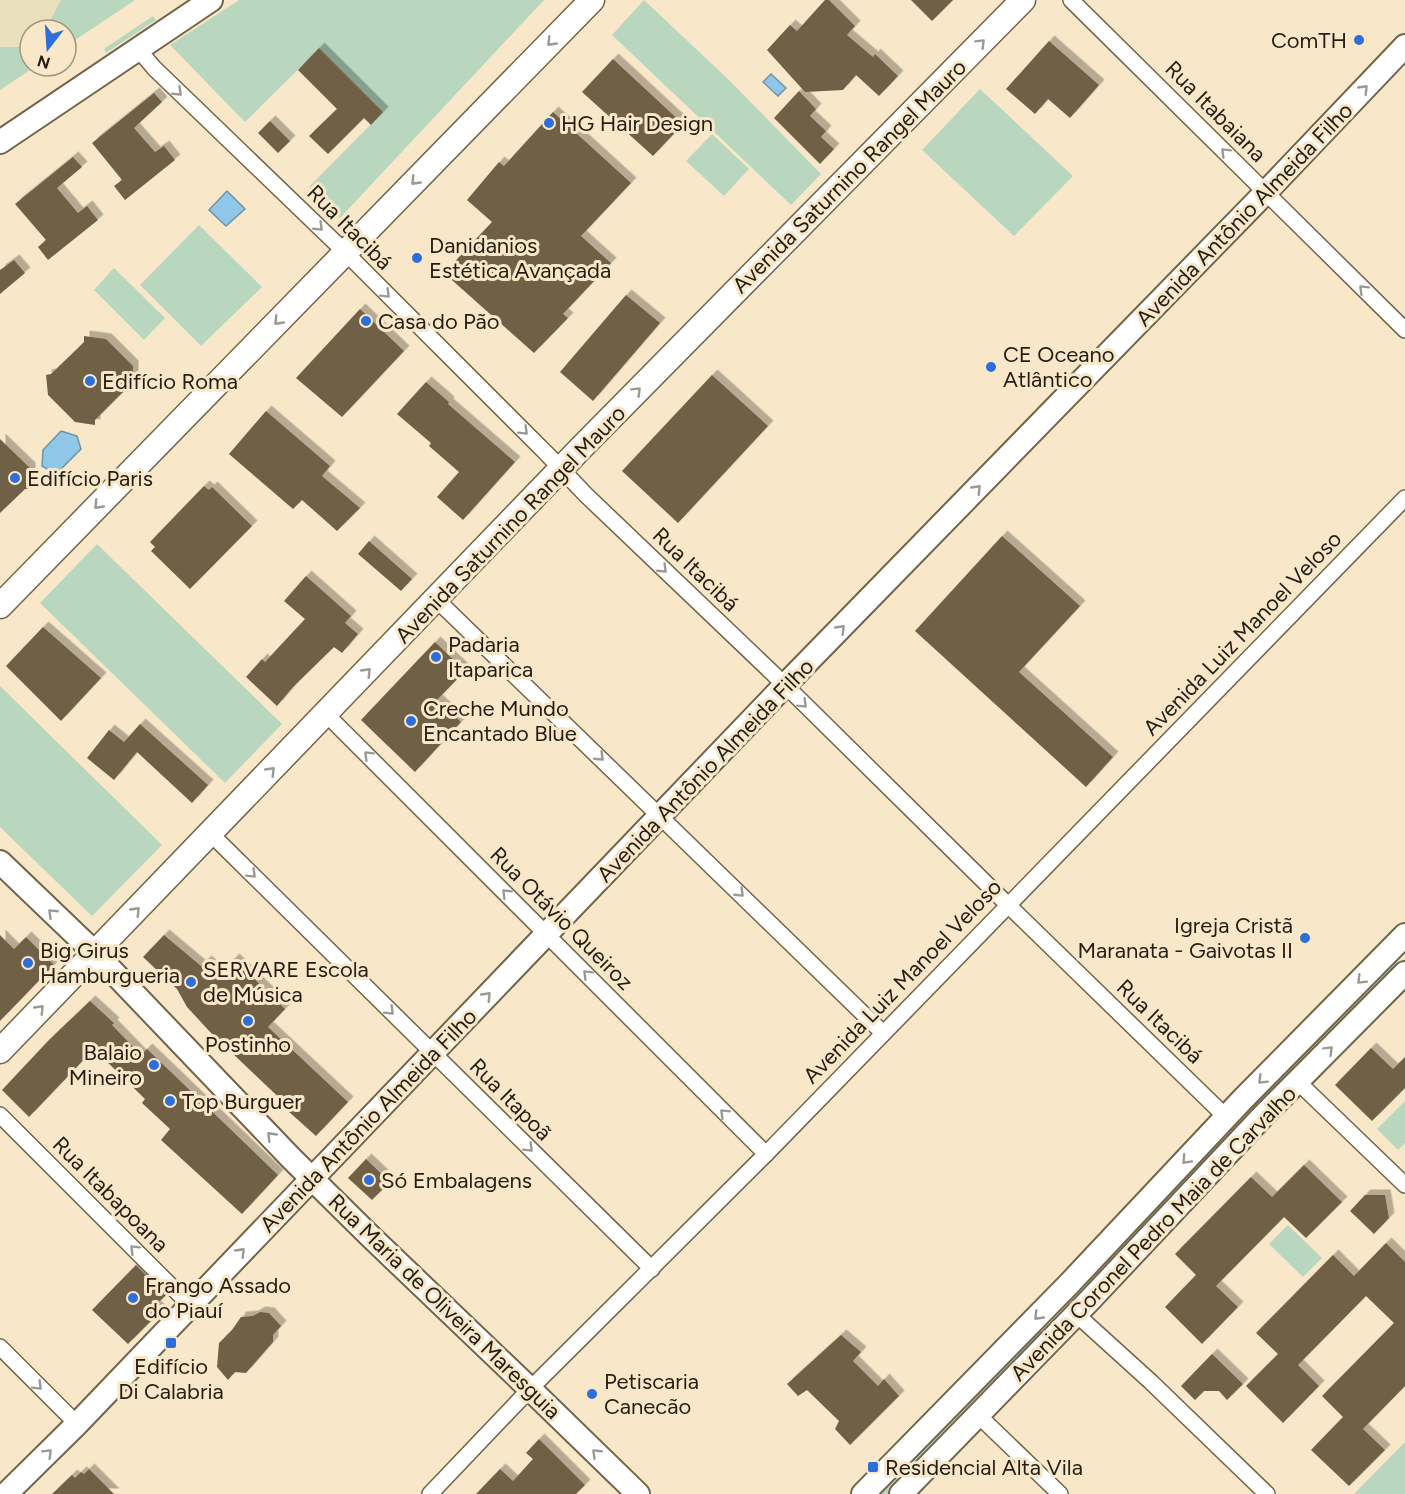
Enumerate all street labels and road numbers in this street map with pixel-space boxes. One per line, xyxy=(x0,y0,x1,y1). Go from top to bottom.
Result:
street label: Avenida Saturnino Rangel Mauro xyxy=(727,54,972,299)
street label: Rua Itabaiana xyxy=(1159,55,1272,168)
street label: Avenida Antônio Almeida Filho xyxy=(1130,97,1358,332)
street label: Rua Itacibá xyxy=(301,179,398,276)
street label: Avenida Saturnino Rangel Mauro xyxy=(389,400,631,649)
street label: Rua Itacibá xyxy=(647,522,744,617)
street label: Avenida Luiz Manoel Veloso xyxy=(1137,525,1347,741)
street label: Avenida Antônio Almeida Filho xyxy=(591,653,819,888)
street label: Rua Otávio Queiroz xyxy=(484,841,639,996)
street label: Avenida Luiz Manoel Veloso xyxy=(797,873,1007,1089)
street label: Rua Itacibá xyxy=(1111,974,1208,1069)
street label: Avenida Antônio Almeida Filho xyxy=(254,1003,482,1238)
street label: Rua Itapoã xyxy=(464,1053,557,1146)
street label: Avenida Coronel Pedro Maia de Carvalho xyxy=(1005,1080,1302,1387)
street label: Rua Itabapoana xyxy=(47,1131,174,1258)
street label: Rua Maria de Oliveira Maresguia xyxy=(323,1188,566,1425)

